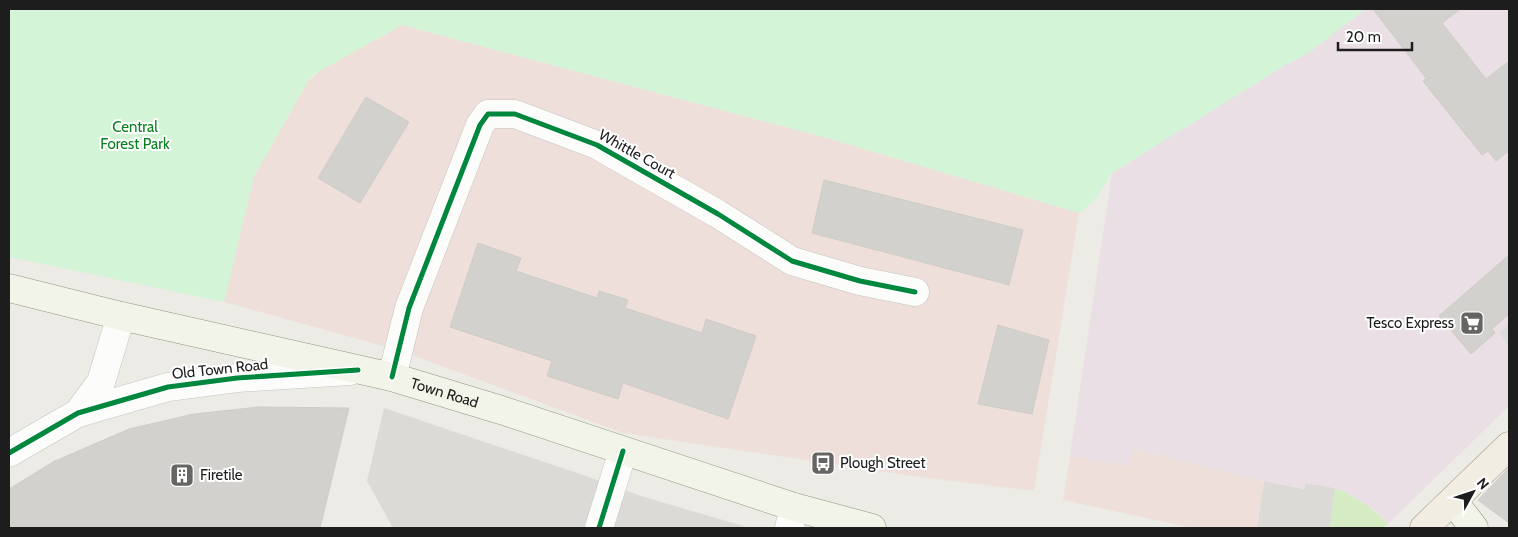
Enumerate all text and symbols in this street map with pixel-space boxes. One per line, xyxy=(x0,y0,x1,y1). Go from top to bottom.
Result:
scale bar xyxy=(1338,20,1412,52)
text: 20 m xyxy=(1346,28,1381,46)
park label: Central Forest Park xyxy=(100,118,170,153)
street label: Whittle Court xyxy=(595,126,679,182)
supermarket icon: Tesco Express xyxy=(1459,310,1485,336)
place label: Tesco Express xyxy=(1367,314,1454,332)
street label: Old Town Road xyxy=(171,355,269,383)
street label: Town Road xyxy=(408,374,481,412)
bus stop icon: Plough Street xyxy=(810,450,836,476)
place label: Plough Street xyxy=(840,454,926,472)
building icon: Firetile xyxy=(169,462,195,488)
place label: Firetile xyxy=(200,466,243,484)
north arrow xyxy=(1448,467,1498,517)
text: N xyxy=(1473,474,1493,493)

